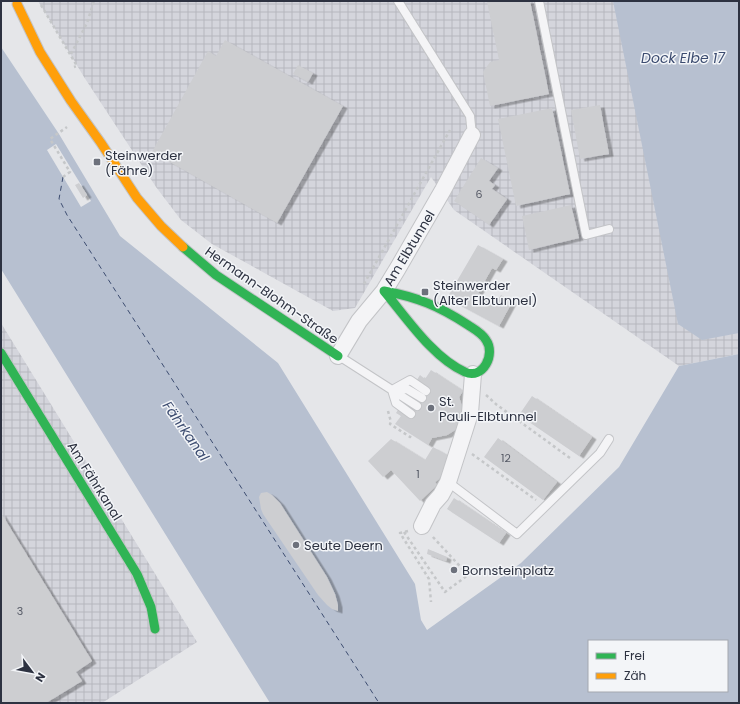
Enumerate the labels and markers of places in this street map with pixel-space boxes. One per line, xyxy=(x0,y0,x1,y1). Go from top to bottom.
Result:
place label: Steinwerder (Fähre) xyxy=(105,146,182,180)
marker: Steinwerder (Fähre) xyxy=(92,157,102,167)
place label: Steinwerder (Alter Elbtunnel) xyxy=(433,276,537,310)
marker: Steinwerder (Alter Elbtunnel) xyxy=(420,287,430,297)
place label: St. Pauli-Elbtunnel xyxy=(439,392,537,426)
marker: St. Pauli-Elbtunnel xyxy=(426,403,436,413)
place label: Seute Deern xyxy=(304,536,383,555)
marker: Seute Deern xyxy=(291,540,301,550)
place label: Bornsteinplatz xyxy=(462,561,554,580)
marker: Bornsteinplatz xyxy=(449,565,459,575)

